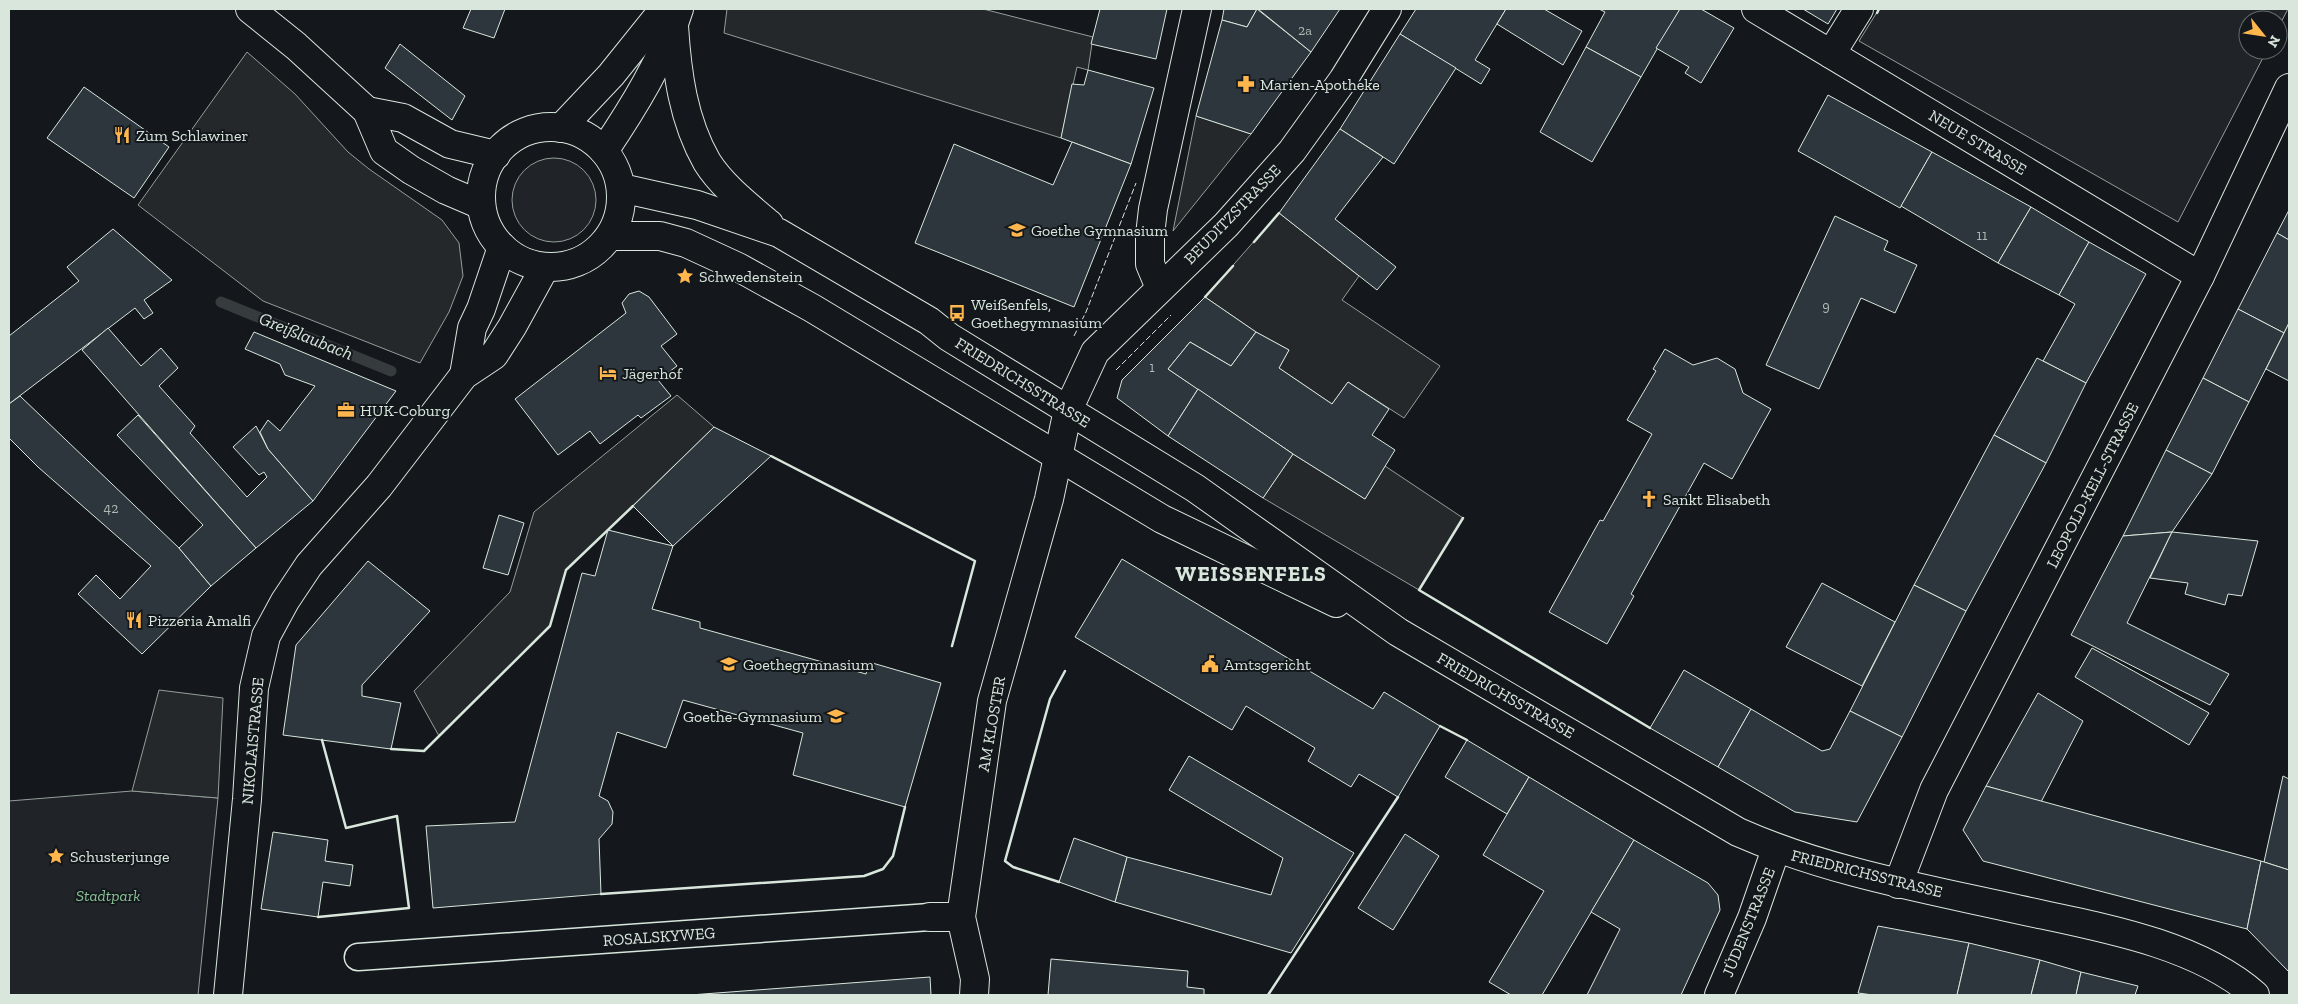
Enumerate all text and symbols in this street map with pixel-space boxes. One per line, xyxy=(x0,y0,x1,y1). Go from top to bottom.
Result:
north arrow xyxy=(2238,10,2288,60)
house number: 2a xyxy=(1298,22,1312,39)
text: N xyxy=(2264,32,2284,50)
pharmacy icon: Marien-Apotheke xyxy=(1236,74,1256,94)
place label: Marien-Apotheke xyxy=(1260,75,1380,94)
street label: NEUE STRASSE xyxy=(1925,106,2030,179)
restaurant icon: Zum Schlawiner xyxy=(112,125,132,145)
place label: Zum Schlawiner xyxy=(136,126,248,145)
street label: BEUDITZSTRASSE xyxy=(1180,161,1285,268)
school or university icon: Goethe Gymnasium xyxy=(1007,220,1027,240)
place label: Goethe Gymnasium xyxy=(1031,221,1168,240)
house number: 11 xyxy=(1977,227,1988,244)
place icon: Schwedenstein xyxy=(675,266,695,286)
place label: Schwedenstein xyxy=(699,267,804,286)
place label: Weißenfels, Goethegymnasium xyxy=(971,295,1102,332)
house number: 9 xyxy=(1822,298,1830,315)
bus stop icon: Weißenfels, Goethegymnasium xyxy=(947,303,967,323)
water label: Greißlaubach xyxy=(256,307,356,365)
street label: FRIEDRICHSSTRASSE xyxy=(952,333,1094,432)
house number: 1 xyxy=(1149,359,1155,376)
hotel icon: Jägerhof xyxy=(598,363,618,383)
place label: Jägerhof xyxy=(622,364,684,383)
street label: LEOPOLD-KELL-STRASSE xyxy=(2042,399,2143,571)
office icon: HUK-Coburg xyxy=(336,400,356,420)
place label: HUK-Coburg xyxy=(360,401,450,420)
church icon: Sankt Elisabeth xyxy=(1639,489,1659,509)
place label: Sankt Elisabeth xyxy=(1663,490,1770,509)
house number: 42 xyxy=(104,500,118,517)
district label: WEISSENFELS xyxy=(1175,561,1327,586)
restaurant icon: Pizzeria Amalfi xyxy=(124,610,144,630)
place label: Pizzeria Amalfi xyxy=(148,611,251,630)
street label: FRIEDRICHSSTRASSE xyxy=(1434,648,1578,743)
school or university icon: Goethegymnasium xyxy=(719,654,739,674)
public building icon: Amtsgericht xyxy=(1200,654,1220,674)
place label: Goethegymnasium xyxy=(743,655,874,674)
place label: Amtsgericht xyxy=(1224,655,1311,674)
street label: AM KLOSTER xyxy=(974,675,1009,773)
street label: NIKOLAISTRASSE xyxy=(237,677,268,805)
school or university icon: Goethe-Gymnasium xyxy=(826,706,846,726)
place label: Goethe-Gymnasium xyxy=(683,707,822,726)
street label: FRIEDRICHSSTRASSE xyxy=(1789,845,1945,901)
place icon: Schusterjunge xyxy=(46,846,66,866)
place label: Schusterjunge xyxy=(70,847,170,866)
street label: JÜDENSTRASSE xyxy=(1718,865,1779,980)
park label: Stadtpark xyxy=(76,886,140,905)
street label: ROSALSKYWEG xyxy=(602,923,716,950)

